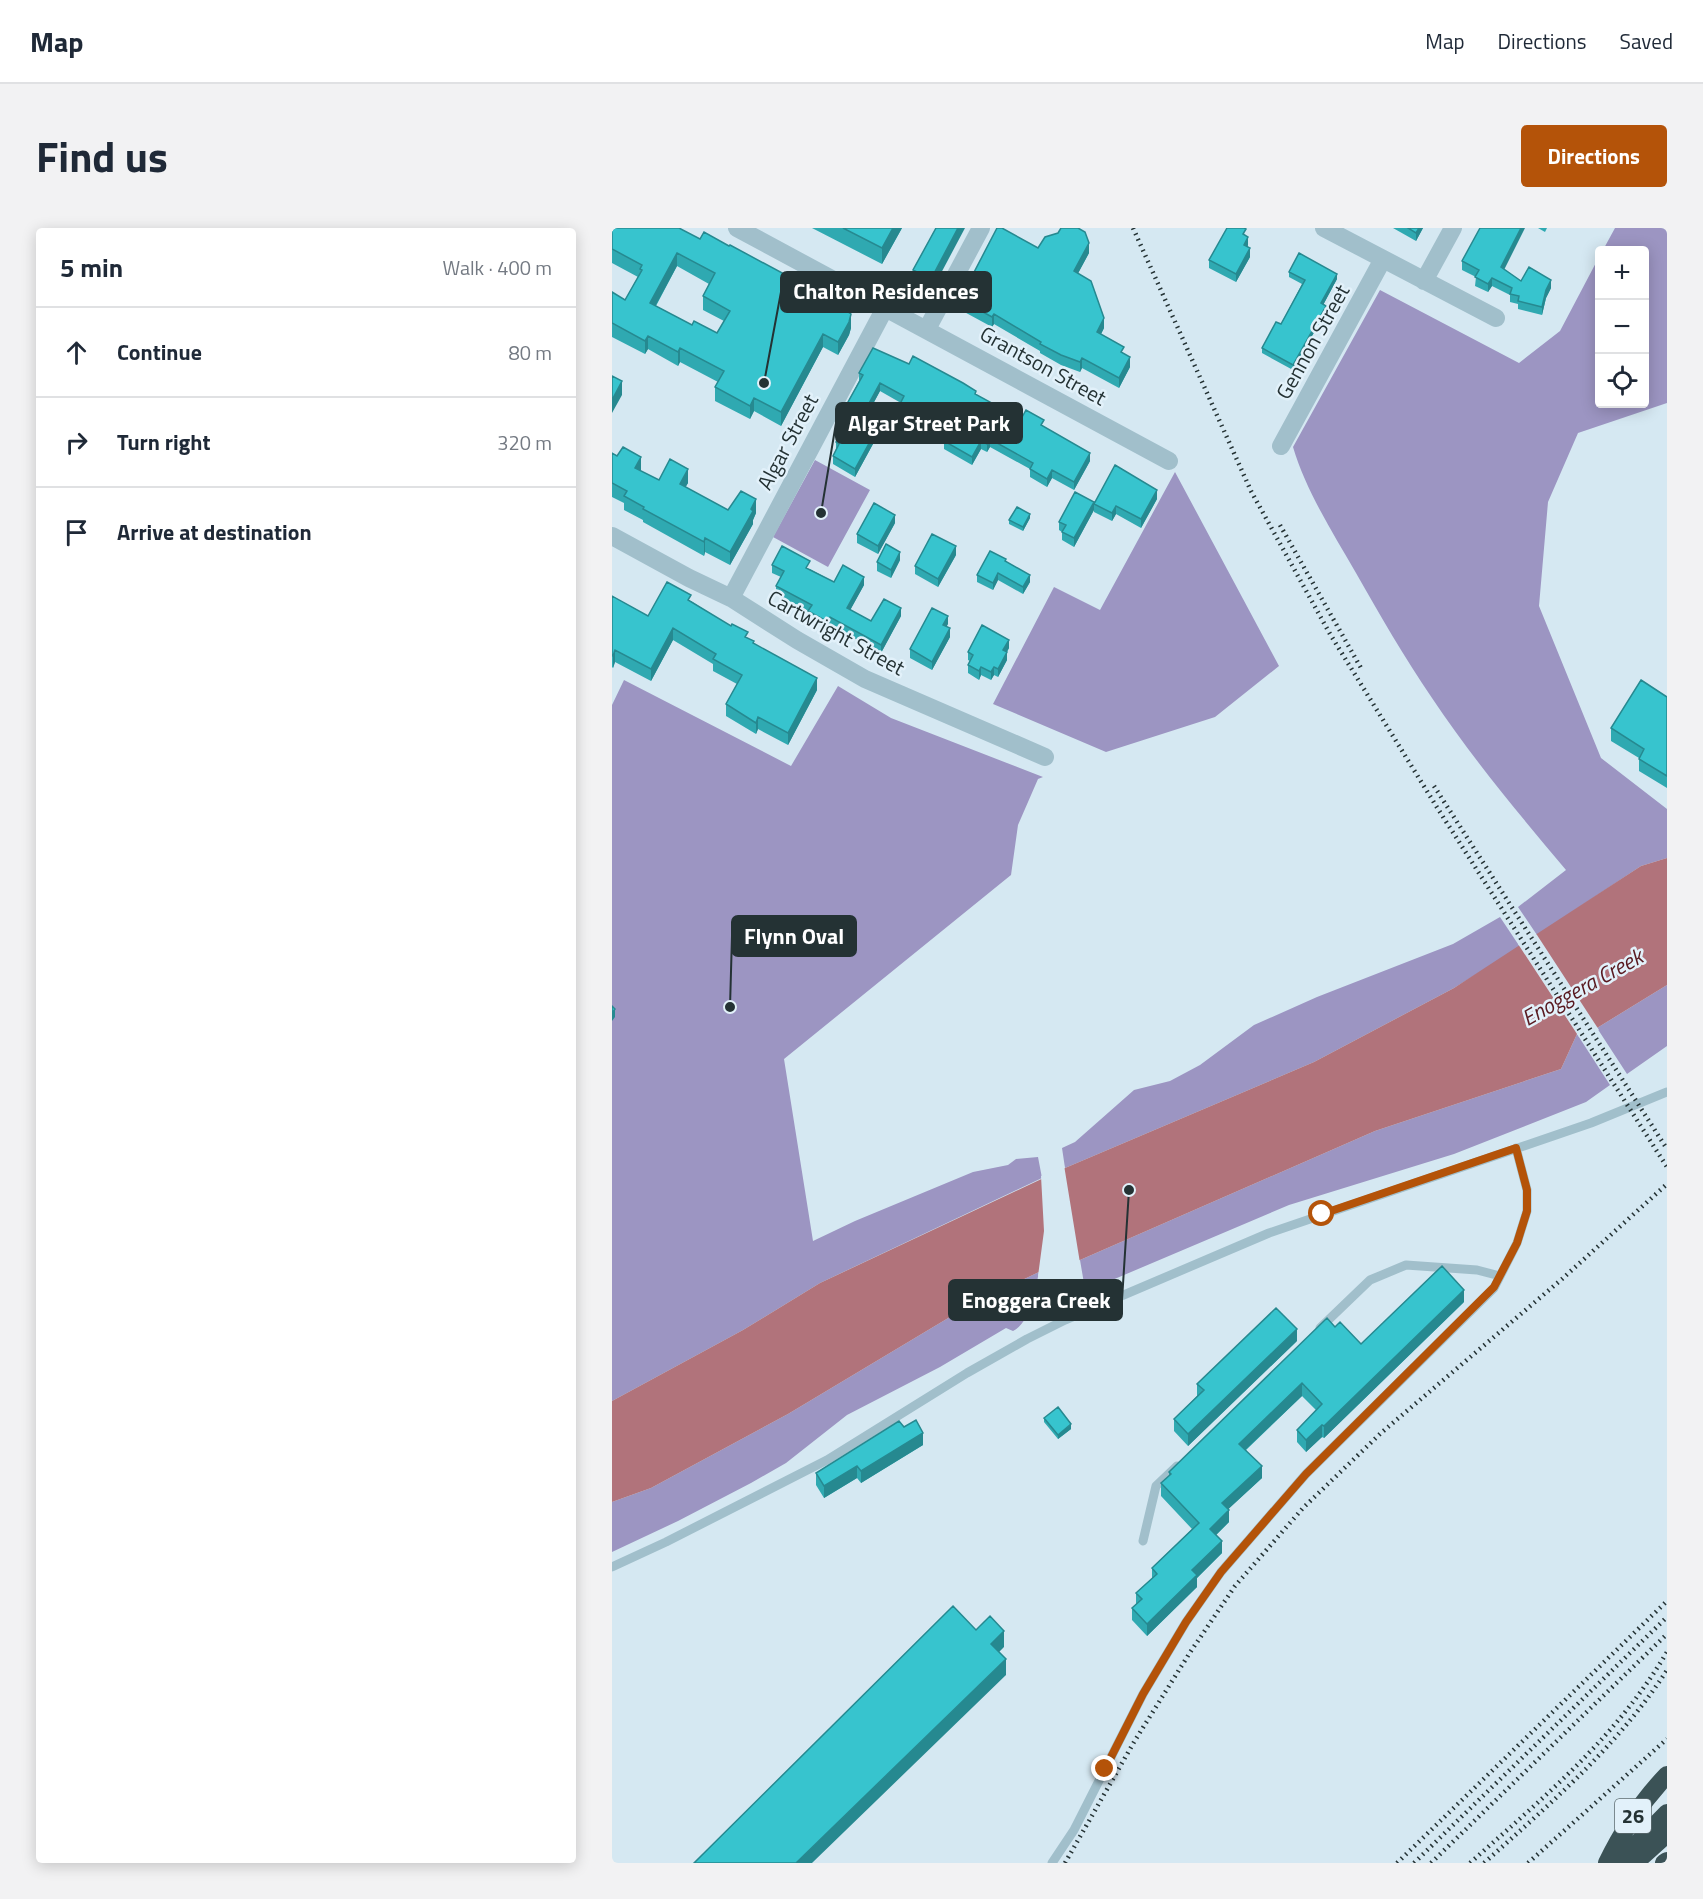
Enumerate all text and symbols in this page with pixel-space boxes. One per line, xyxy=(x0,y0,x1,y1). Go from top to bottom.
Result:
text: Map xyxy=(30,20,84,63)
text: Map xyxy=(1425,25,1465,57)
text: Directions xyxy=(1498,25,1587,57)
text: Saved xyxy=(1620,25,1673,57)
text: Find us xyxy=(36,124,168,188)
button: Directions xyxy=(1521,125,1667,187)
map controls xyxy=(1595,246,1649,408)
button: + xyxy=(1595,246,1649,300)
text: 5 min xyxy=(60,248,123,287)
text: Walk · 400 m xyxy=(443,252,552,283)
callout: Chalton Residences xyxy=(781,272,991,312)
text: Chalton Residences xyxy=(793,274,979,308)
street label: Gennon Street xyxy=(1267,278,1357,405)
button: − xyxy=(1595,300,1649,354)
street label: Grantson Street xyxy=(974,317,1113,413)
text: Continue xyxy=(117,335,202,369)
icon: ahead xyxy=(60,336,93,369)
text: 80 m xyxy=(508,337,552,368)
button: locate xyxy=(1595,354,1649,408)
street label: Algar Street xyxy=(748,387,826,495)
callout: Algar Street Park xyxy=(836,403,1022,443)
text: Algar Street Park xyxy=(848,406,1011,440)
text: Turn right xyxy=(117,425,211,459)
icon: right xyxy=(60,426,93,459)
text: 320 m xyxy=(497,427,552,458)
text: Arrive at destination xyxy=(117,515,312,549)
icon: arrive xyxy=(60,516,93,549)
street label: Cartwright Street xyxy=(762,581,912,683)
callout: Flynn Oval xyxy=(732,916,856,956)
text: Flynn Oval xyxy=(744,919,844,953)
water label: Enoggera Creek xyxy=(1515,939,1651,1034)
route start xyxy=(1308,1200,1334,1226)
callout: Enoggera Creek xyxy=(949,1280,1122,1320)
text: Enoggera Creek xyxy=(962,1283,1111,1317)
route end xyxy=(1091,1755,1117,1781)
road number: 26 xyxy=(1615,1799,1651,1833)

